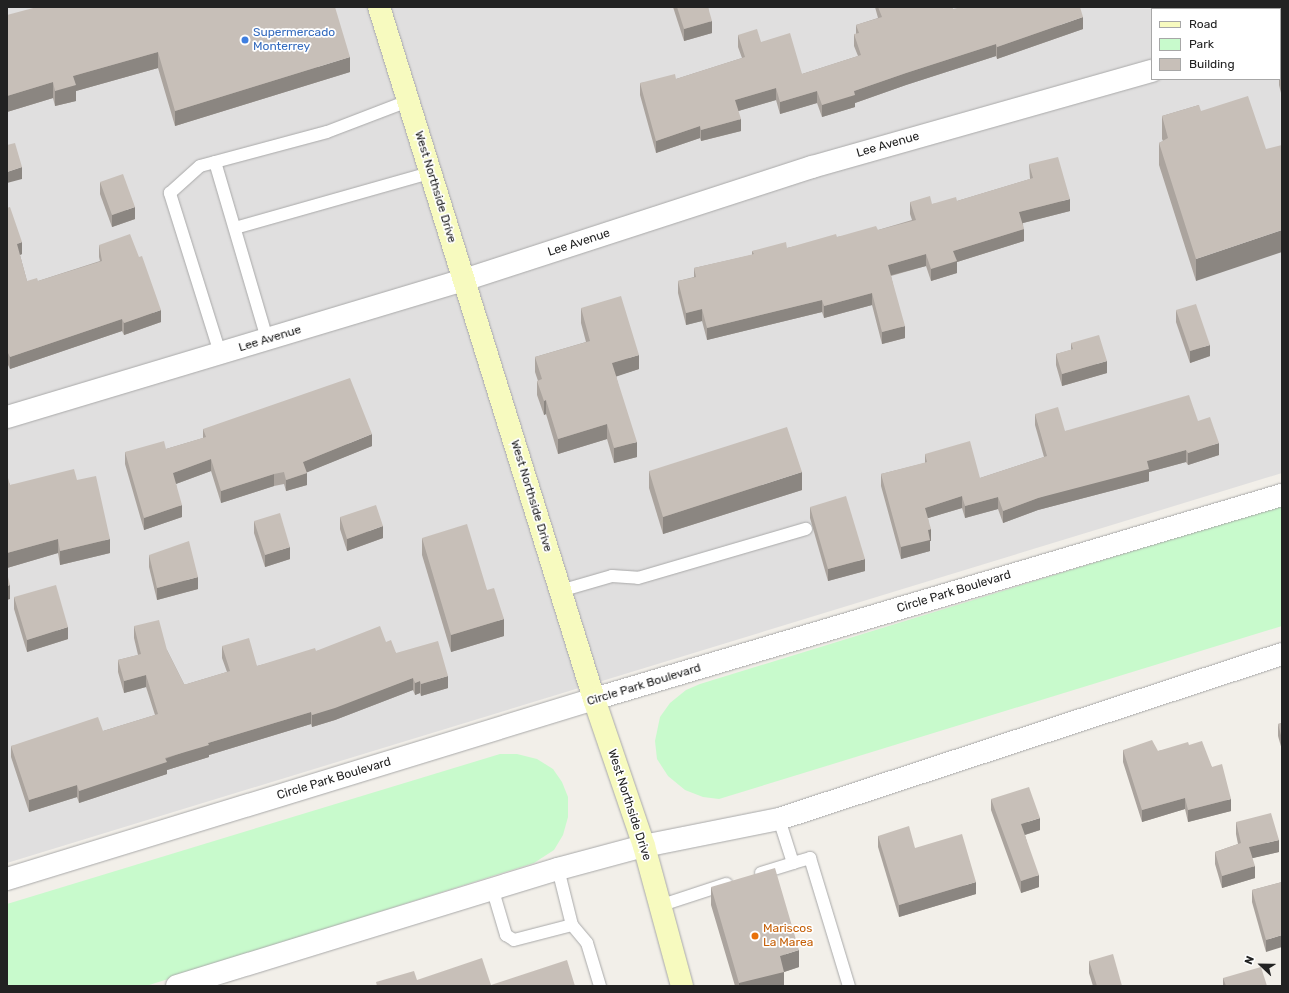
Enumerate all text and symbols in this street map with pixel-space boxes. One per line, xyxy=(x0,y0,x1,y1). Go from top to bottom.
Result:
legend xyxy=(1151,8,1281,80)
text: Road xyxy=(1189,17,1217,31)
place label: Supermercado Monterrey xyxy=(253,26,335,54)
marker: Supermercado Monterrey xyxy=(240,35,250,45)
text: Park xyxy=(1189,37,1214,51)
text: Building xyxy=(1189,57,1235,71)
street label: West Northside Drive xyxy=(411,129,459,245)
street label: Lee Avenue xyxy=(855,129,921,161)
street label: Lee Avenue xyxy=(546,226,612,260)
street label: Lee Avenue xyxy=(237,323,303,355)
street label: West Northside Drive xyxy=(507,438,555,554)
street label: Circle Park Boulevard xyxy=(895,568,1013,616)
street label: Circle Park Boulevard xyxy=(585,661,703,709)
street label: West Northside Drive xyxy=(604,747,654,863)
street label: Circle Park Boulevard xyxy=(275,755,393,803)
place label: Mariscos La Marea xyxy=(763,922,813,950)
marker: Mariscos La Marea xyxy=(750,931,760,941)
north arrow xyxy=(1241,945,1281,985)
text: N xyxy=(1242,954,1257,966)

